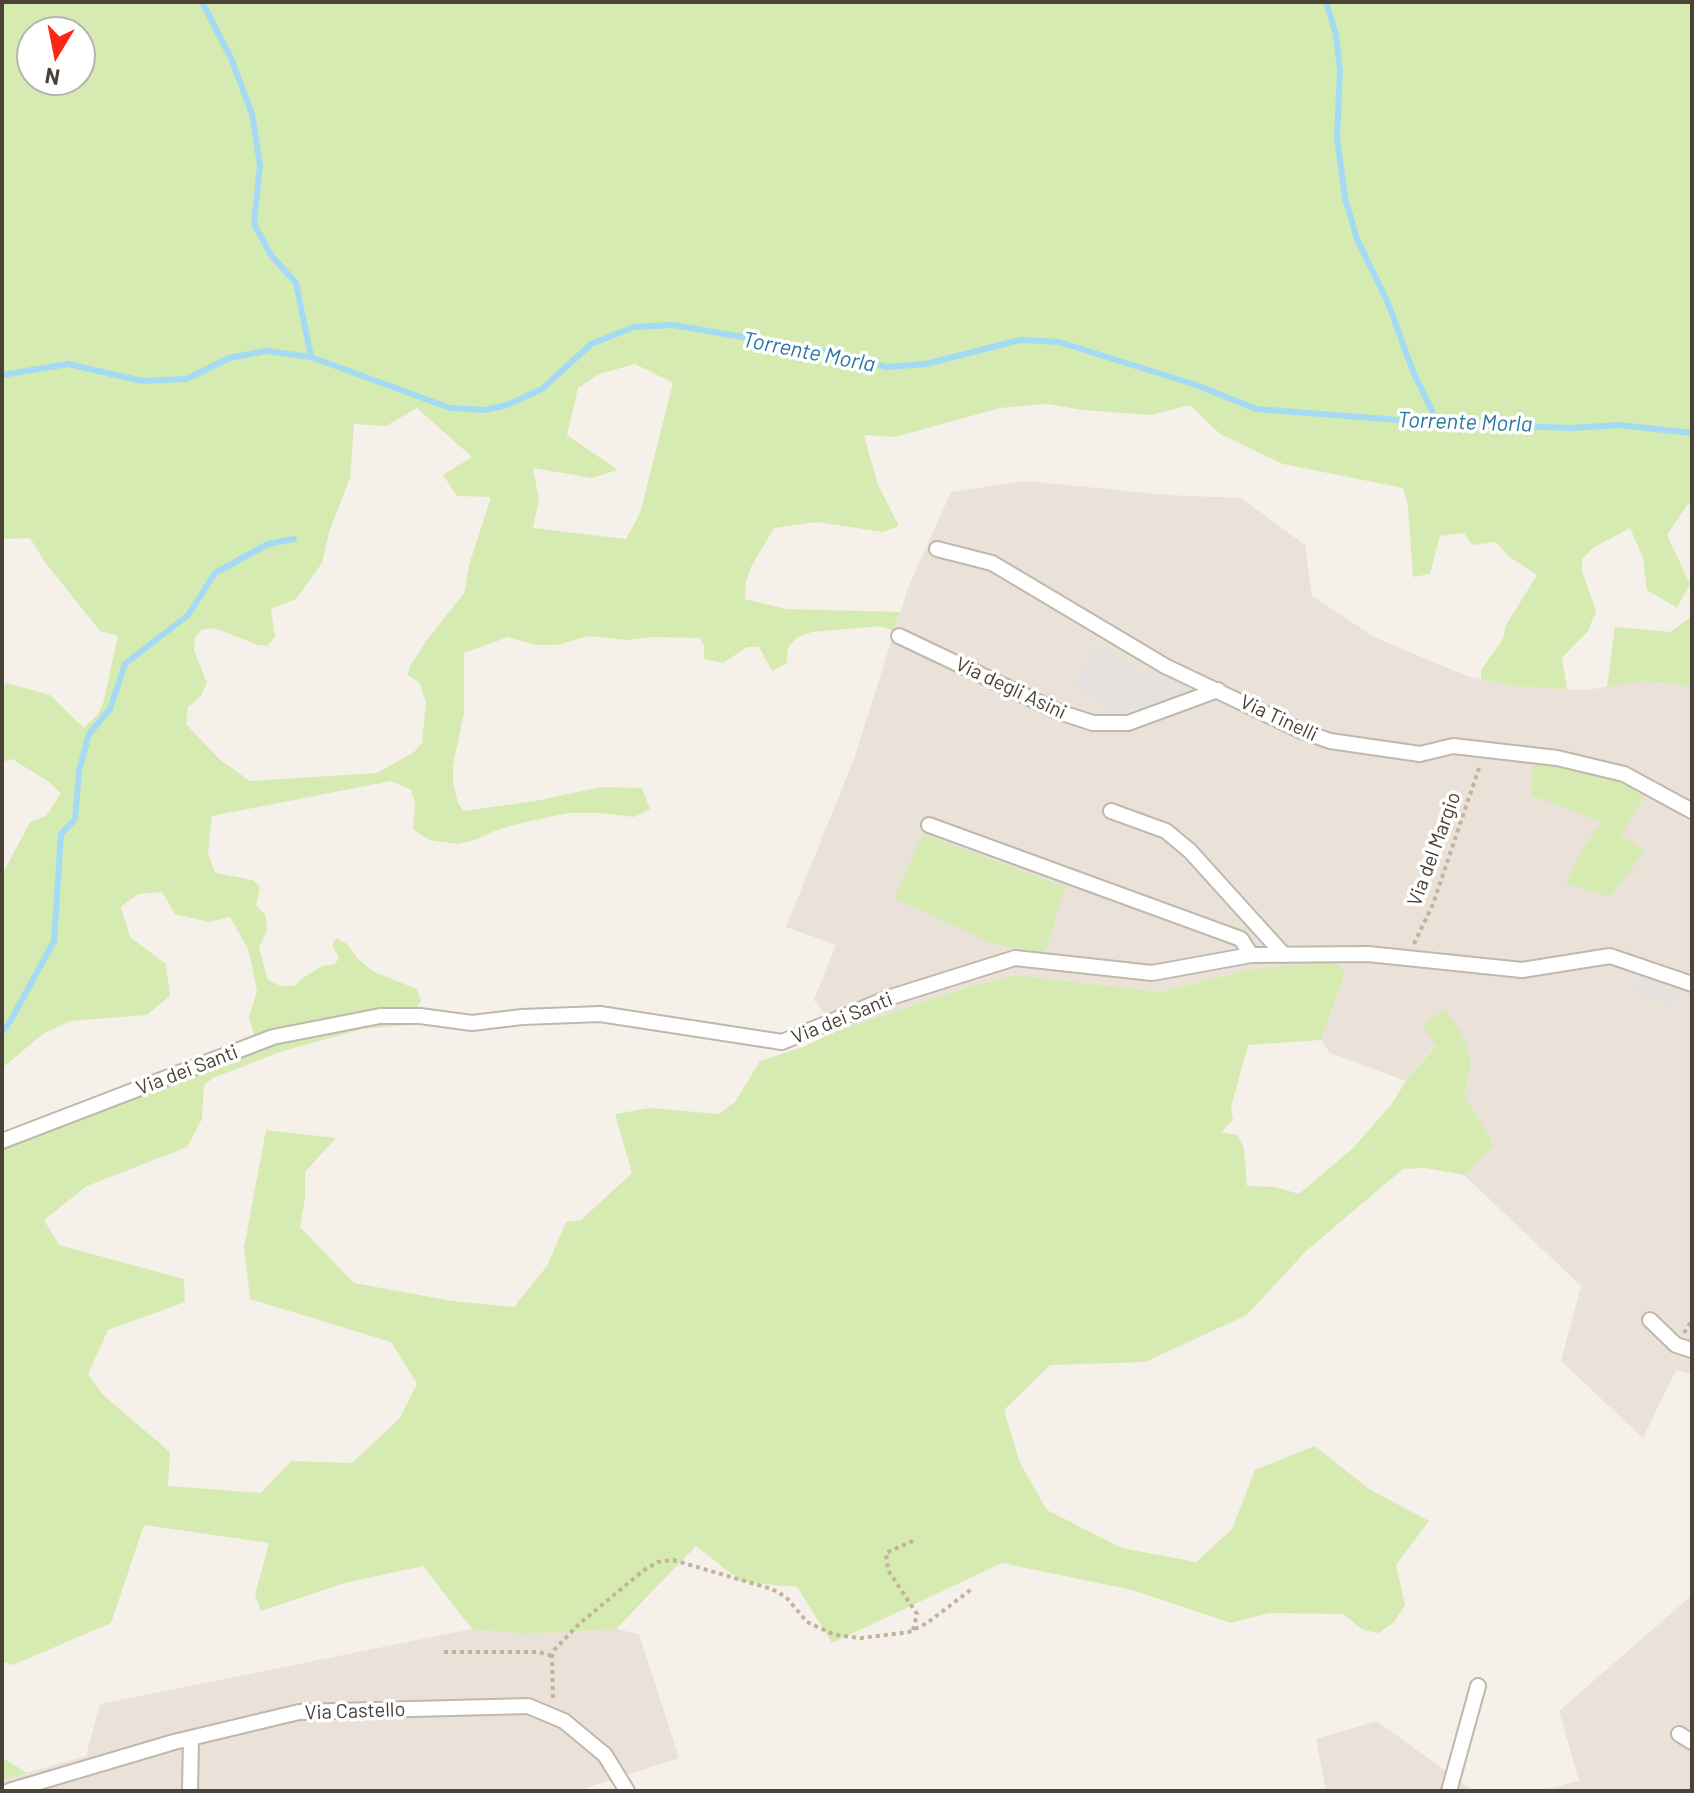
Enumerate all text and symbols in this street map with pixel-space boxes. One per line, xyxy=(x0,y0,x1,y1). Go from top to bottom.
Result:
north arrow xyxy=(16,16,96,96)
text: N xyxy=(43,64,62,92)
water label: Torrente Morla xyxy=(740,326,878,378)
water label: Torrente Morla xyxy=(1397,406,1533,438)
street label: Via degli Asini xyxy=(952,652,1070,724)
street label: Via Tinelli xyxy=(1236,690,1322,746)
street label: Via del Margio xyxy=(1402,789,1466,909)
street label: Via dei Santi xyxy=(788,987,896,1049)
street label: Via dei Santi xyxy=(133,1040,241,1100)
street label: Via Castello xyxy=(304,1697,406,1725)

